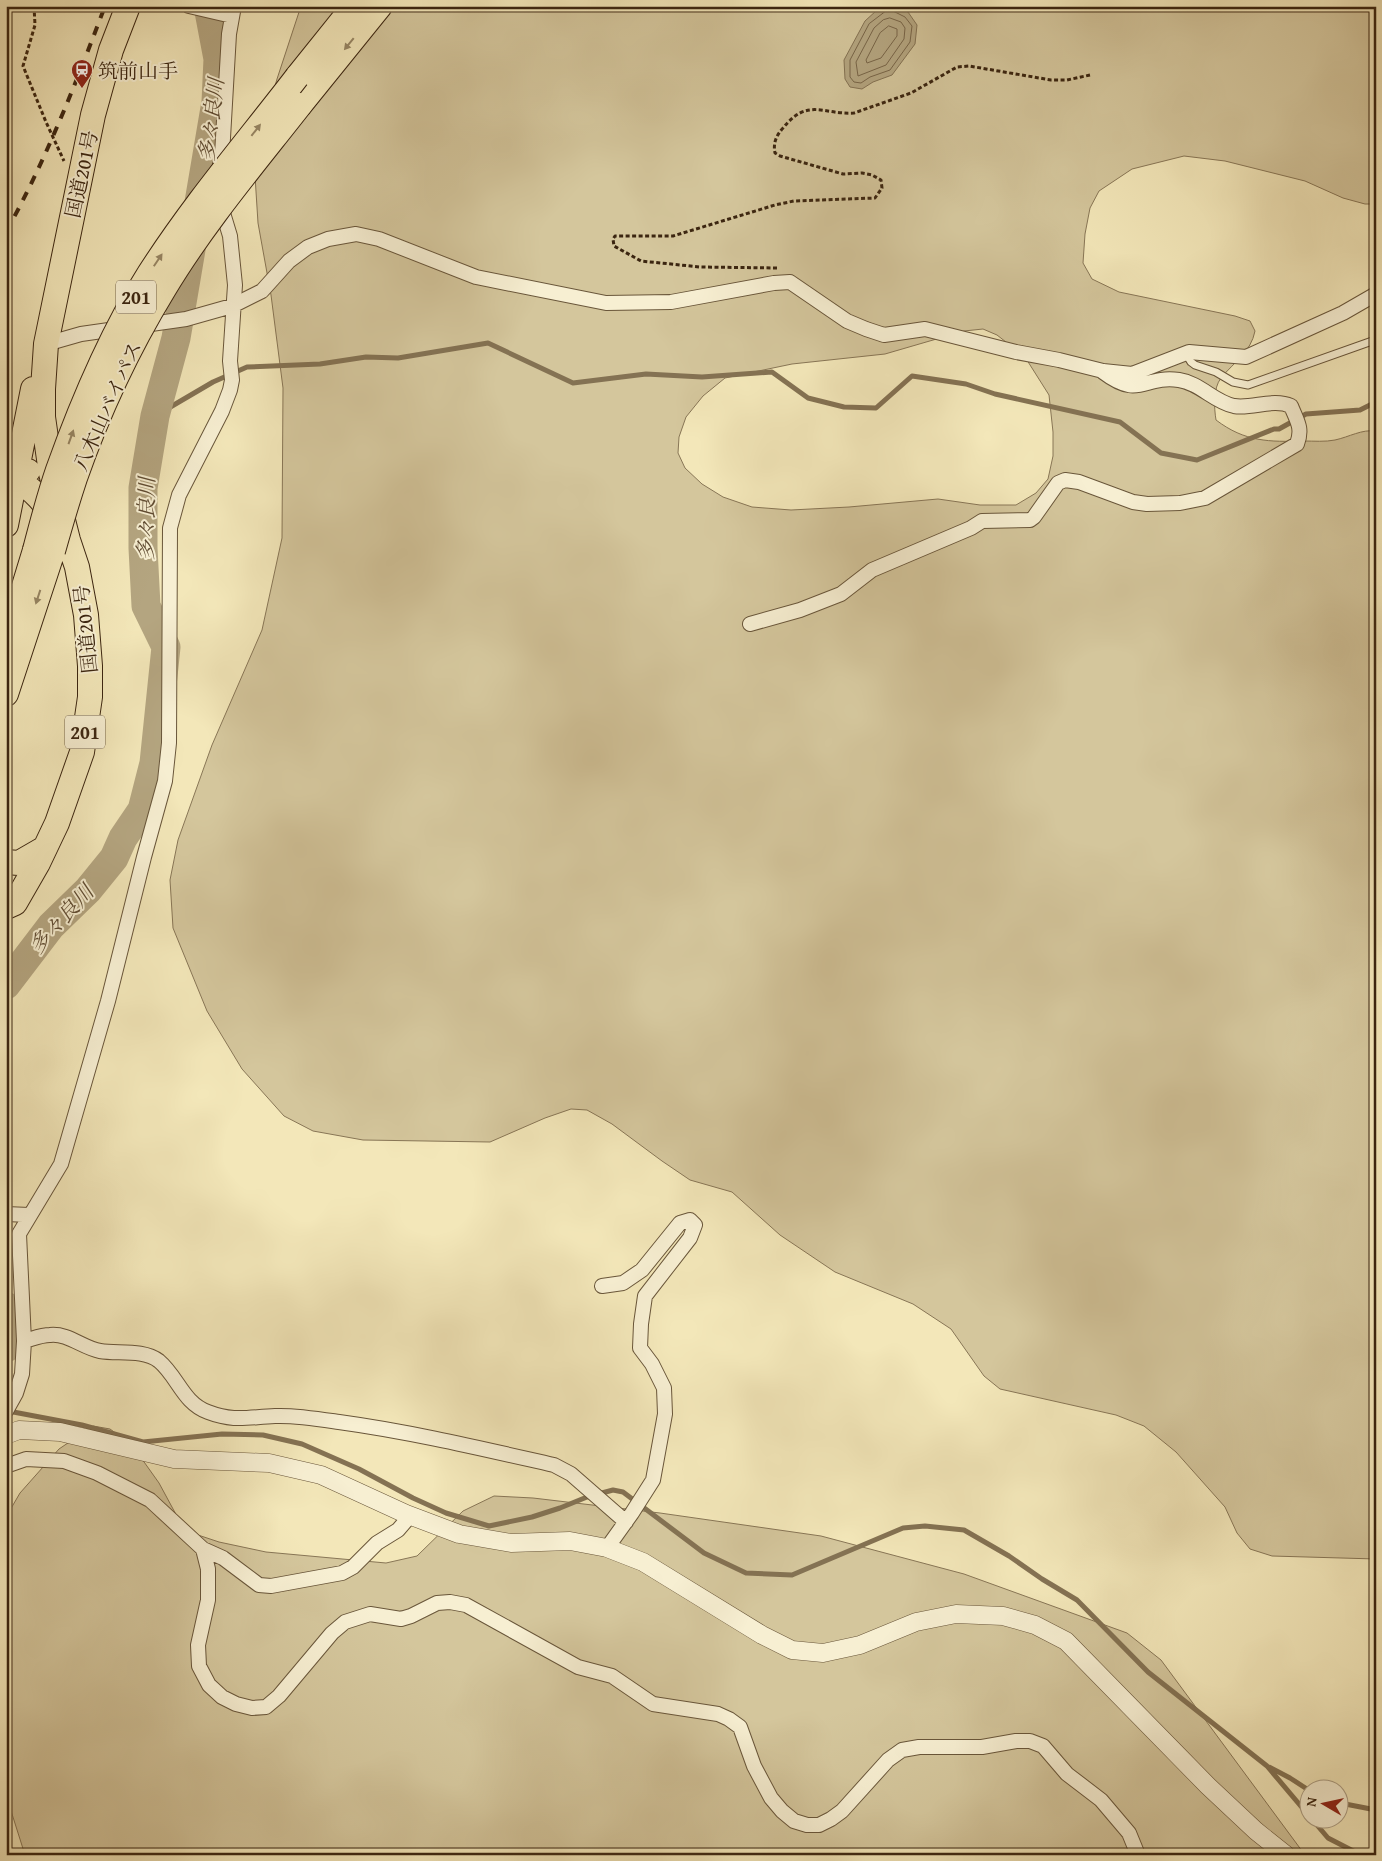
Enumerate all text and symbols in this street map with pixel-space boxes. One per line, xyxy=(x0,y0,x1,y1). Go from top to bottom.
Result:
one-way arrow xyxy=(344,37,355,50)
place label: 筑前山手 xyxy=(98,56,178,85)
station icon: 筑前山手 xyxy=(70,58,94,89)
water label: 多々良川 xyxy=(190,74,232,164)
one-way arrow xyxy=(251,123,261,137)
street label: 国道201号 xyxy=(58,128,104,220)
one-way arrow xyxy=(154,254,163,267)
road number: 201 xyxy=(116,280,156,314)
street label: 八木山バイパス xyxy=(65,336,149,476)
one-way arrow xyxy=(67,430,75,444)
water label: 多々良川 xyxy=(130,475,162,561)
street label: 国道201号 xyxy=(66,583,104,675)
one-way arrow xyxy=(34,590,42,605)
road number: 201 xyxy=(65,716,105,749)
water label: 多々良川 xyxy=(21,876,102,961)
north arrow xyxy=(1300,1778,1350,1828)
text: N xyxy=(1301,1795,1322,1808)

